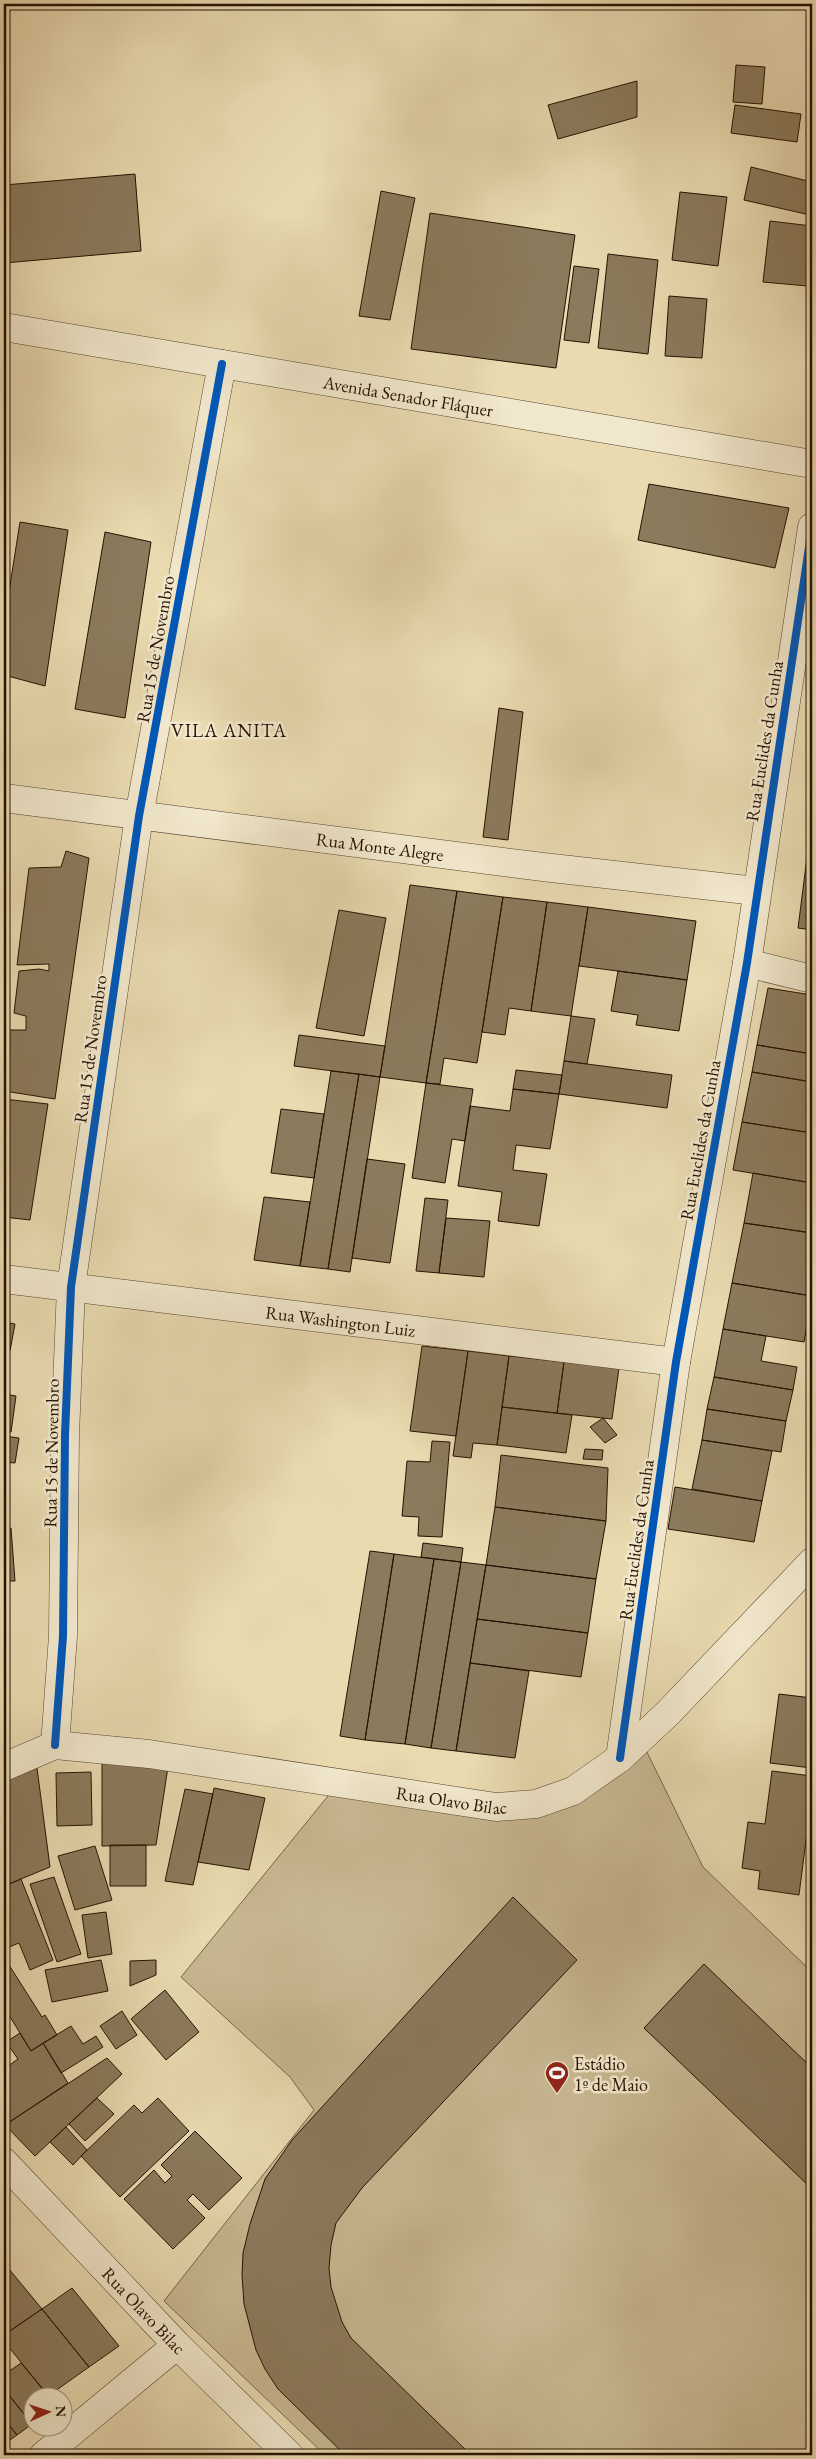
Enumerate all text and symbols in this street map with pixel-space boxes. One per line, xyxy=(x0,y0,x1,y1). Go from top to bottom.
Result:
street label: Avenida Senador Fláquer xyxy=(321,370,495,421)
street label: Rua 15 de Novembro xyxy=(131,573,179,724)
street label: Rua Euclides da Cunha xyxy=(740,658,788,823)
district label: VILA ANITA xyxy=(171,718,287,743)
street label: Rua Monte Alegre xyxy=(315,827,445,866)
street label: Rua 15 de Novembro xyxy=(68,973,112,1125)
street label: Rua Euclides da Cunha xyxy=(675,1057,726,1222)
street label: Rua Washington Luiz xyxy=(264,1300,417,1341)
street label: Rua 15 de Novembro xyxy=(38,1378,64,1528)
street label: Rua Euclides da Cunha xyxy=(613,1457,659,1622)
street label: Rua Olavo Bilac xyxy=(395,1780,508,1819)
place label: Estádio 1º de Maio xyxy=(574,2052,648,2096)
sports icon: Estádio 1º de Maio xyxy=(544,2060,570,2094)
street label: Rua Olavo Bilac xyxy=(97,2262,191,2359)
north arrow xyxy=(22,2386,72,2436)
text: N xyxy=(52,2405,70,2418)

